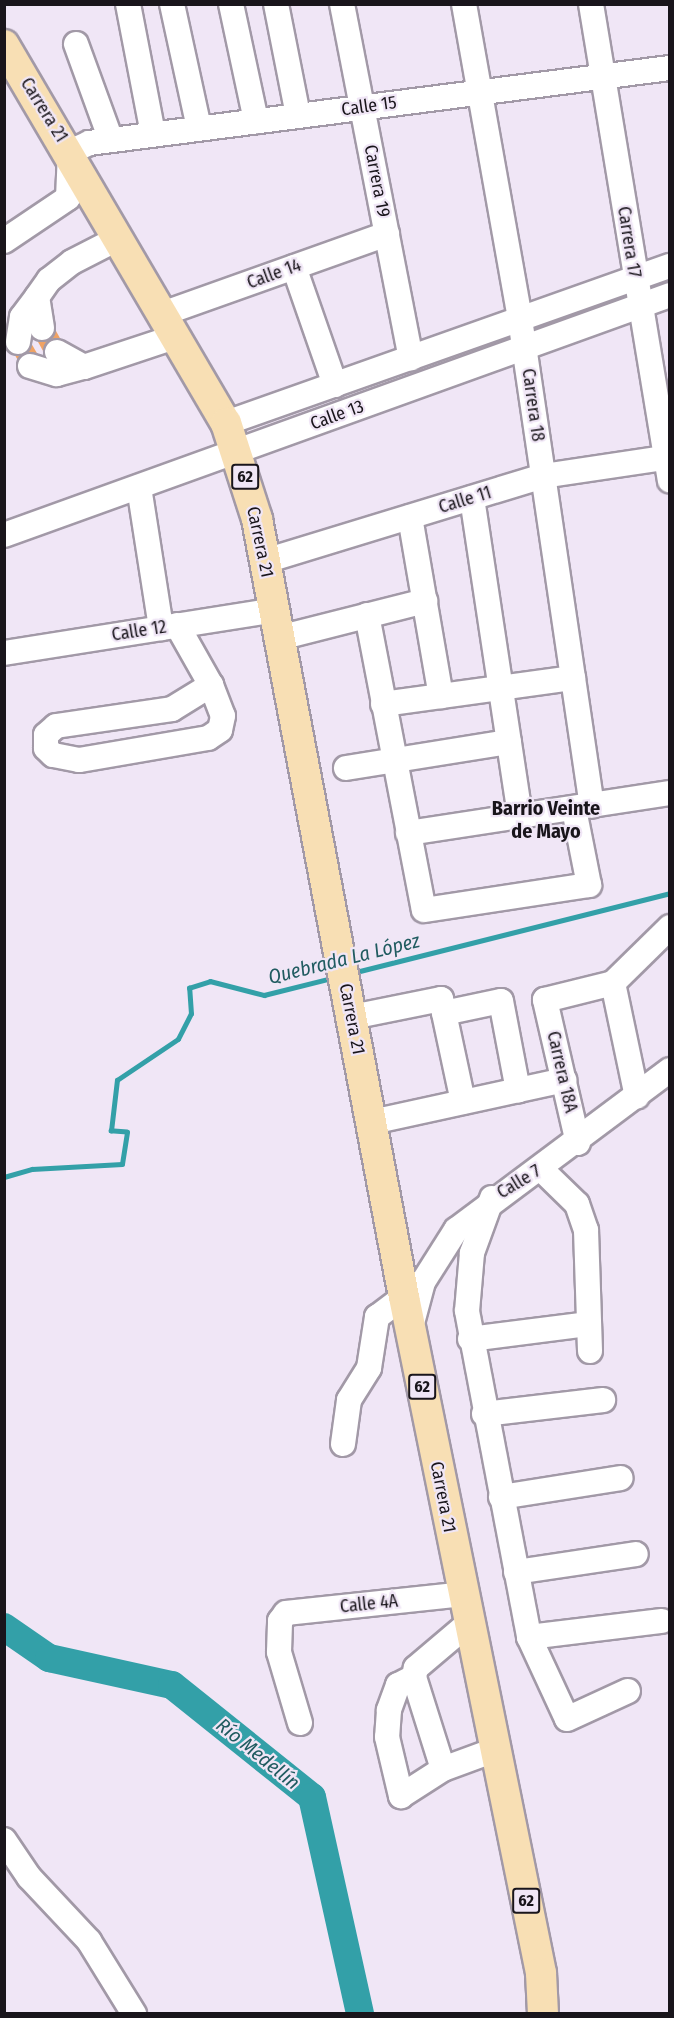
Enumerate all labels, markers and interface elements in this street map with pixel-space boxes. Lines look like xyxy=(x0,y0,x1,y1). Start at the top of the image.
street label: Carrera 21 xyxy=(16,74,72,146)
street label: Calle 15 xyxy=(340,91,398,121)
street label: Carrera 19 xyxy=(359,143,395,219)
street label: Carrera 17 xyxy=(613,205,645,279)
street label: Calle 14 xyxy=(244,254,304,294)
street label: Carrera 18 xyxy=(517,367,549,443)
street label: Calle 13 xyxy=(307,395,367,435)
road number: 62 xyxy=(230,464,260,490)
street label: Calle 11 xyxy=(436,482,494,518)
street label: Carrera 21 xyxy=(242,505,278,579)
street label: Calle 12 xyxy=(110,616,168,646)
district label: Barrio Veinte de Mayo xyxy=(492,796,600,843)
water label: Quebrada La López xyxy=(266,929,422,989)
street label: Carrera 21 xyxy=(335,982,369,1056)
street label: Carrera 18A xyxy=(542,1029,582,1115)
street label: Calle 7 xyxy=(493,1161,545,1203)
road number: 62 xyxy=(407,1374,437,1400)
street label: Carrera 21 xyxy=(426,1460,460,1534)
street label: Calle 4A xyxy=(339,1590,399,1618)
water label: Río Medellín xyxy=(211,1713,305,1795)
road number: 62 xyxy=(511,1888,541,1914)

